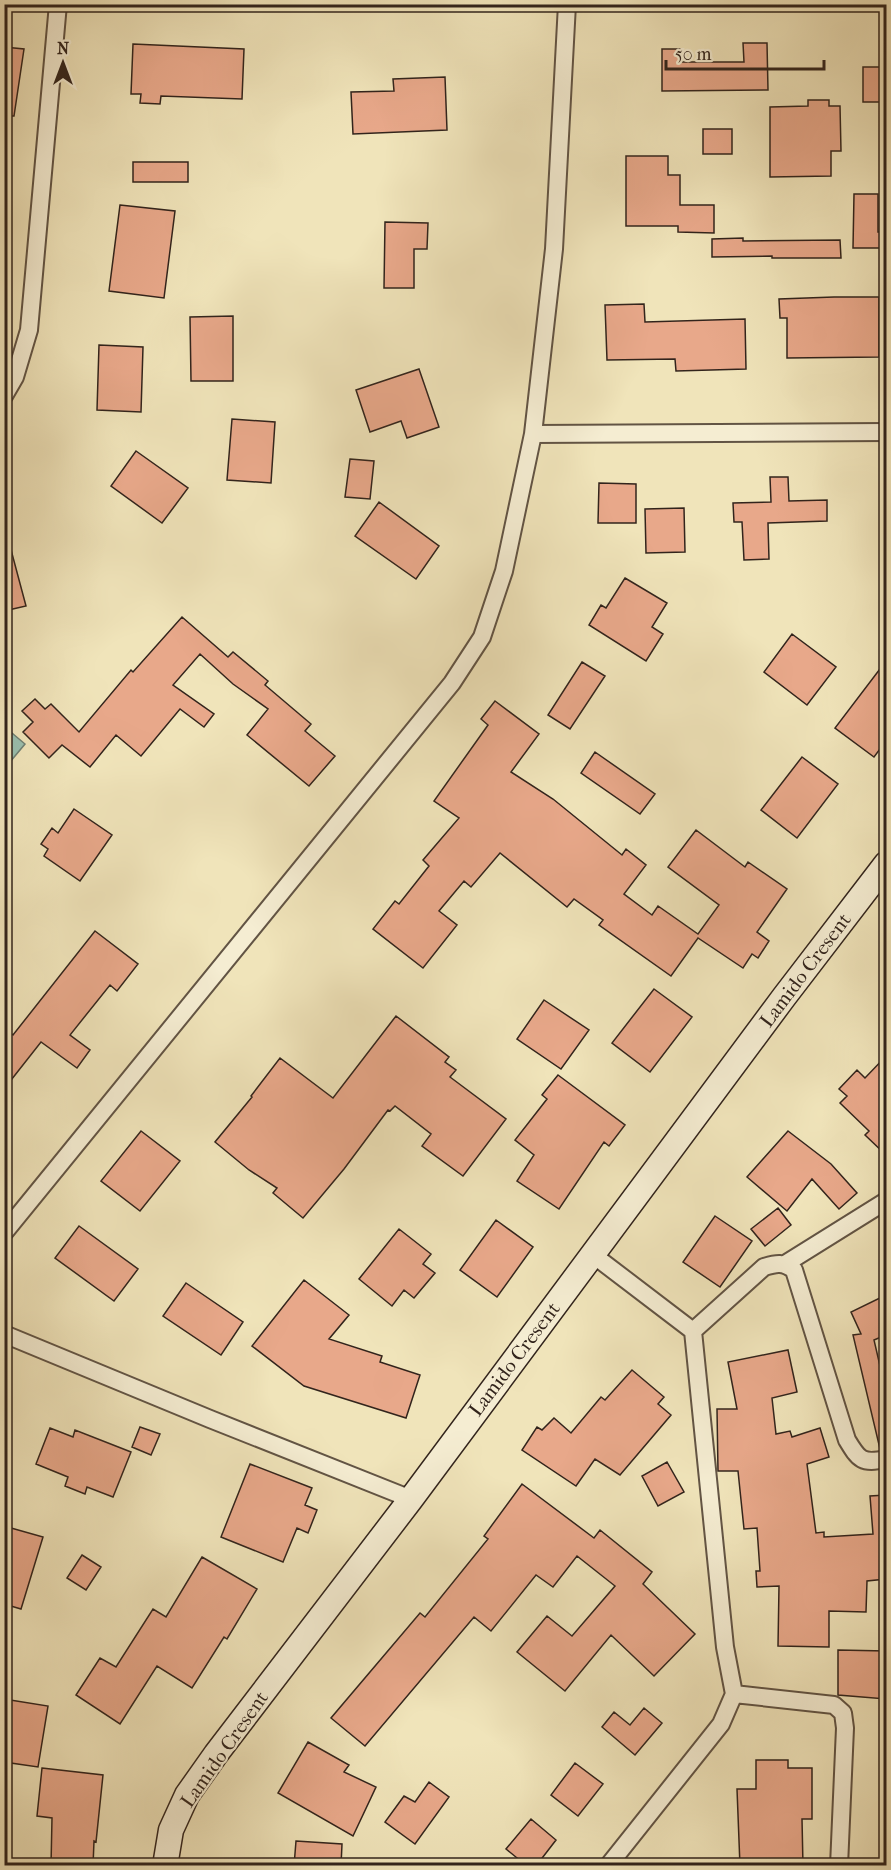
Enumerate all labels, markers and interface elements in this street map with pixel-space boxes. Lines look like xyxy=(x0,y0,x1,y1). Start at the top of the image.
north arrow xyxy=(33,33,93,93)
scale bar xyxy=(666,33,824,71)
text: N xyxy=(57,39,70,58)
text: 50 m xyxy=(675,44,712,65)
street label: Lamido Cresent xyxy=(755,909,856,1032)
street label: Lamido Cresent xyxy=(464,1298,565,1421)
street label: Lamido Cresent xyxy=(176,1687,273,1812)

